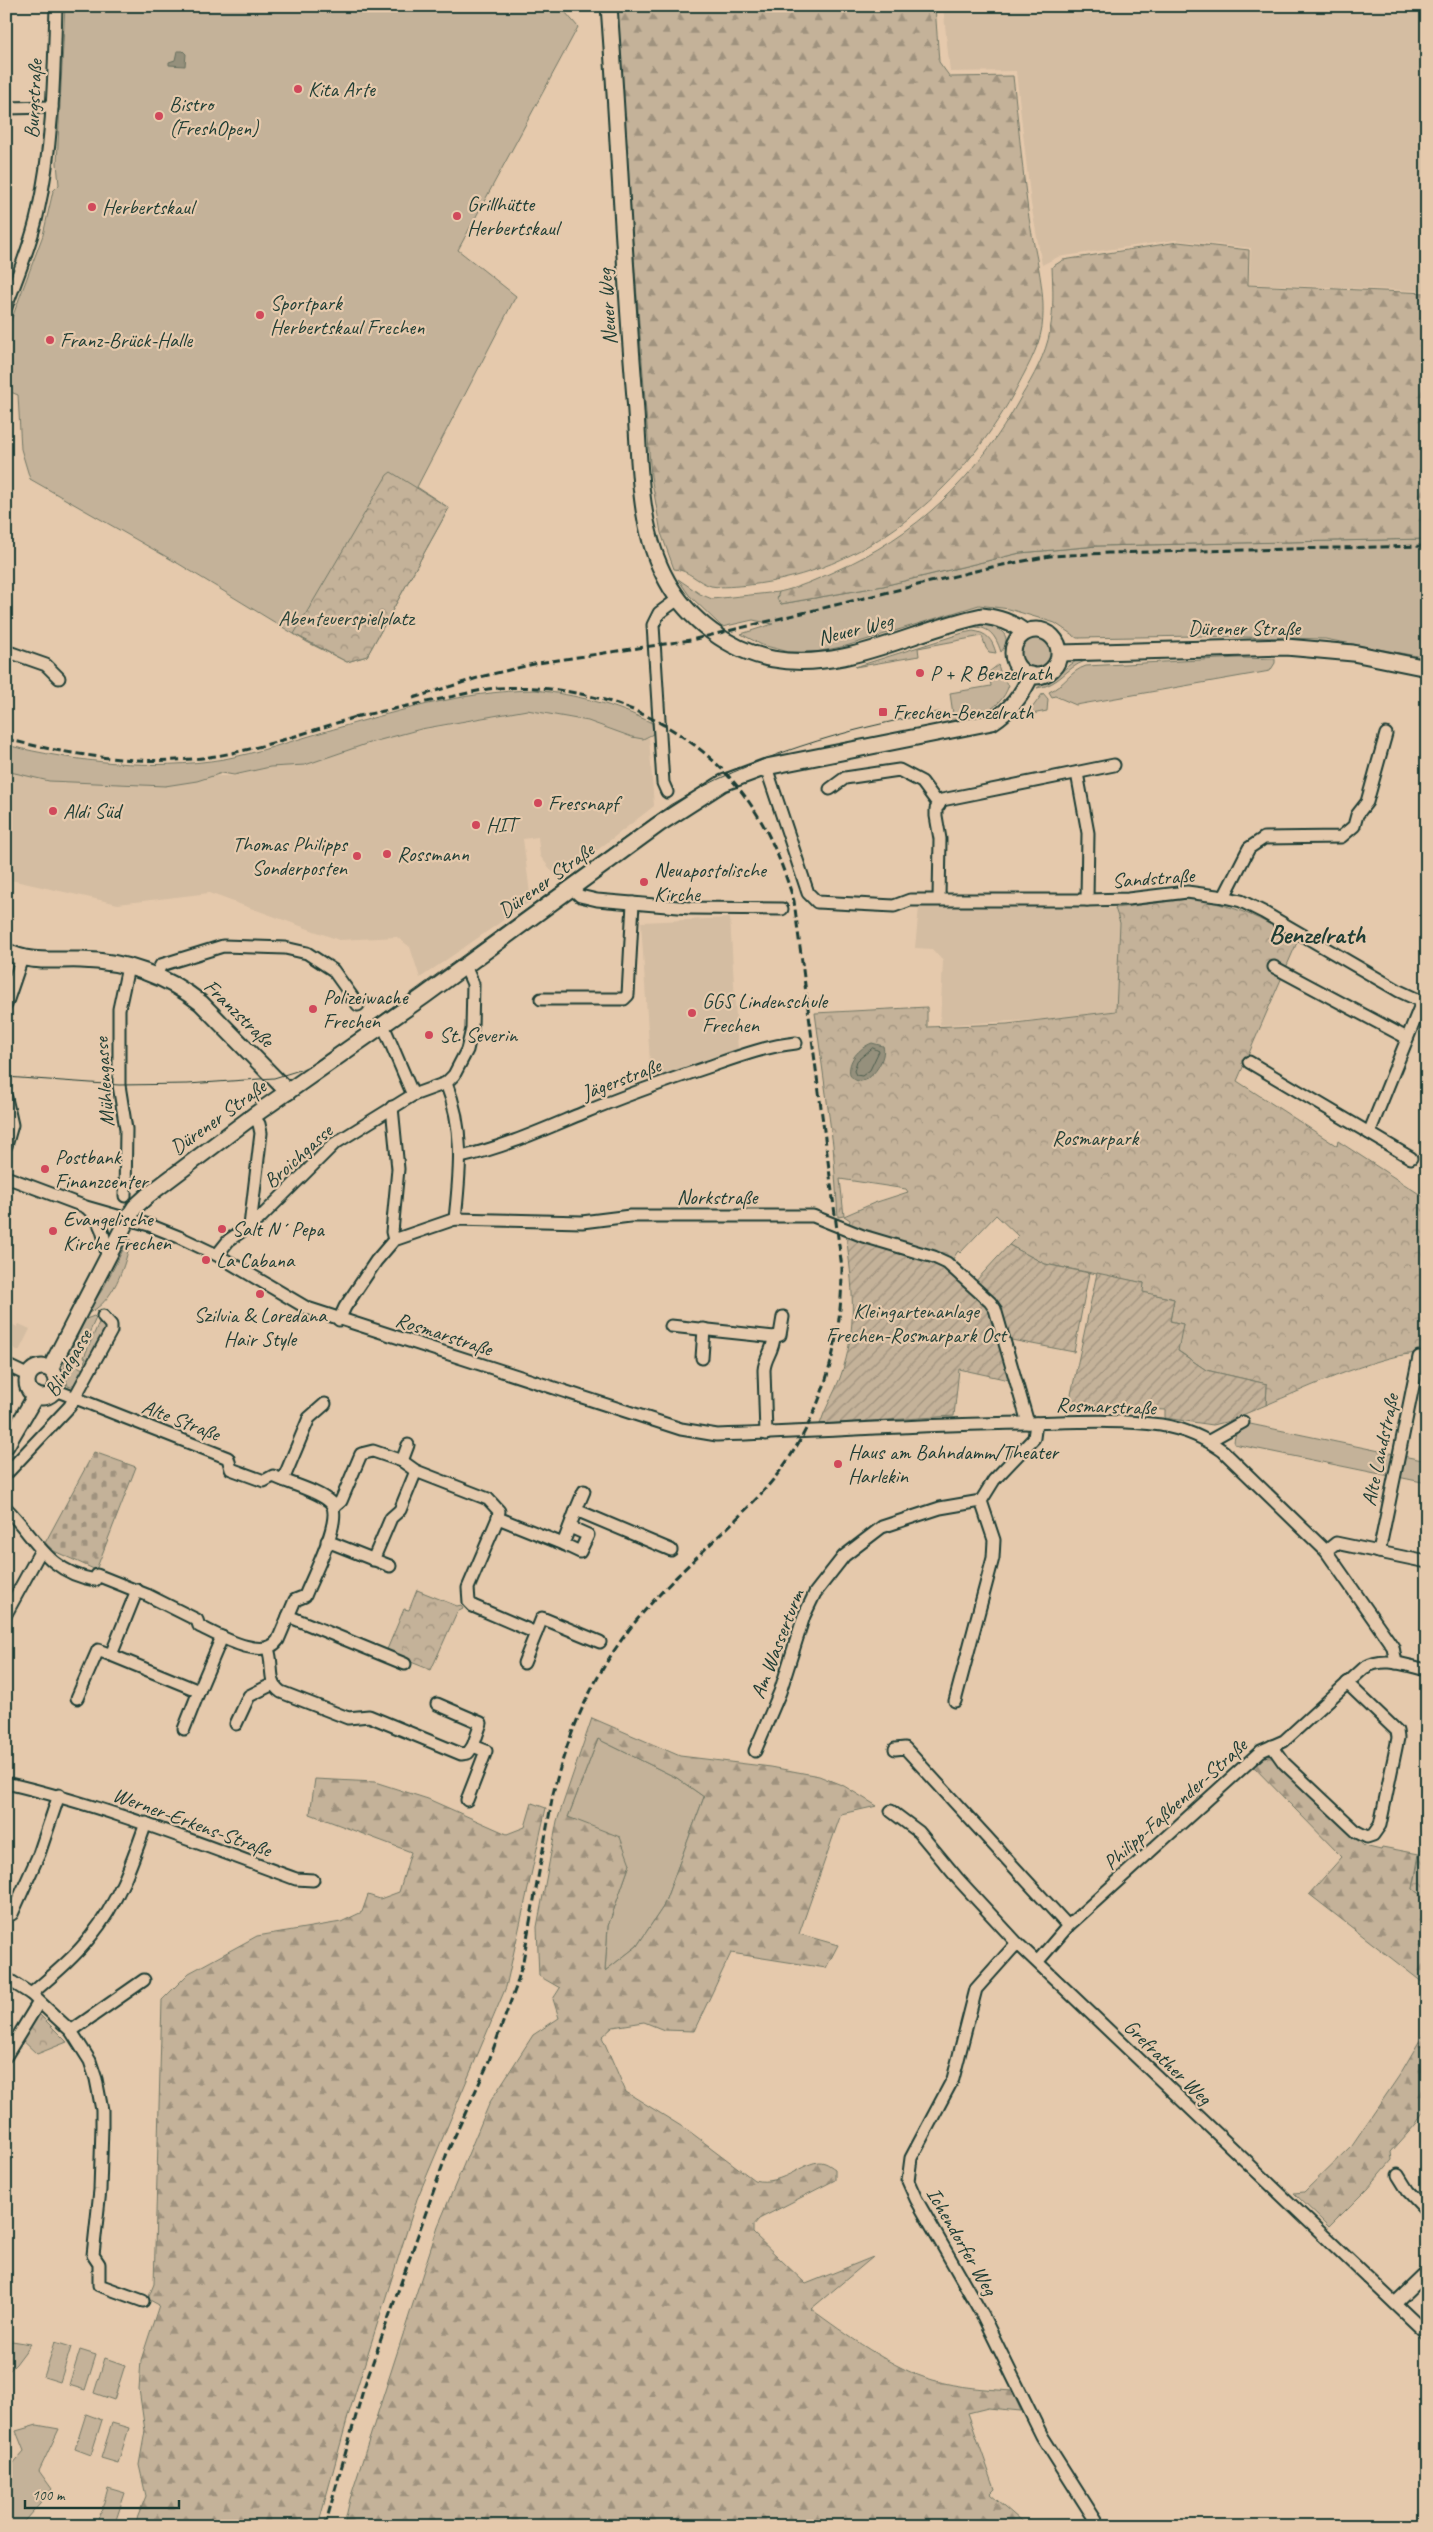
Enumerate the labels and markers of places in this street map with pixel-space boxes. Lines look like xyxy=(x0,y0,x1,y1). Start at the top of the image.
place label: Kita Arte xyxy=(308,76,376,102)
marker: Kita Arte xyxy=(292,83,304,95)
place label: Bistro (FreshOpen) xyxy=(169,91,259,141)
marker: Bistro (FreshOpen) xyxy=(153,110,165,122)
place label: Grillhütte Herbertskaul xyxy=(467,191,562,241)
place label: Herbertskaul xyxy=(102,194,197,220)
marker: Herbertskaul xyxy=(86,201,98,213)
marker: Grillhütte Herbertskaul xyxy=(451,210,463,222)
place label: Sportpark Herbertskaul Frechen xyxy=(270,290,425,340)
marker: Sportpark Herbertskaul Frechen xyxy=(254,309,266,321)
place label: Franz-Brück-Halle xyxy=(60,327,193,353)
marker: Franz-Brück-Halle xyxy=(44,334,56,346)
place label: P + R Benzelrath xyxy=(930,660,1053,686)
marker: P + R Benzelrath xyxy=(914,667,926,679)
place label: Frechen-Benzelrath xyxy=(893,699,1034,725)
marker: Frechen-Benzelrath xyxy=(877,706,889,718)
place label: Fressnapf xyxy=(548,790,623,816)
marker: Fressnapf xyxy=(532,797,544,809)
place label: Aldi Süd xyxy=(63,798,124,824)
marker: Aldi Süd xyxy=(47,805,59,817)
place label: HIT xyxy=(486,812,521,838)
marker: HIT xyxy=(470,819,482,831)
place label: Thomas Philipps Sonderposten xyxy=(232,831,349,881)
place label: Rossmann xyxy=(397,841,469,867)
marker: Rossmann xyxy=(381,848,393,860)
marker: Thomas Philipps Sonderposten xyxy=(351,850,363,862)
place label: Neuapostolische Kirche xyxy=(654,857,768,907)
marker: Neuapostolische Kirche xyxy=(638,876,650,888)
place label: Polizeiwache Frechen xyxy=(323,984,409,1034)
place label: GGS Lindenschule Frechen xyxy=(702,988,829,1038)
marker: Polizeiwache Frechen xyxy=(307,1003,319,1015)
marker: GGS Lindenschule Frechen xyxy=(686,1007,698,1019)
place label: St. Severin xyxy=(439,1022,519,1048)
marker: St. Severin xyxy=(423,1029,435,1041)
place label: Postbank Finanzcenter xyxy=(55,1144,150,1194)
marker: Postbank Finanzcenter xyxy=(39,1163,51,1175)
place label: Evangelische Kirche Frechen xyxy=(63,1206,171,1256)
place label: Salt N´ Pepa xyxy=(232,1216,325,1242)
marker: Salt N´ Pepa xyxy=(216,1223,228,1235)
marker: Evangelische Kirche Frechen xyxy=(47,1225,59,1237)
place label: La Cabana xyxy=(216,1247,296,1273)
marker: La Cabana xyxy=(200,1254,212,1266)
marker: Szilvia & Loredana Hair Style xyxy=(254,1288,266,1300)
place label: Szilvia & Loredana Hair Style xyxy=(194,1302,328,1352)
place label: Haus am Bahndamm/Theater Harlekin xyxy=(848,1439,1060,1489)
marker: Haus am Bahndamm/Theater Harlekin xyxy=(832,1458,844,1470)

